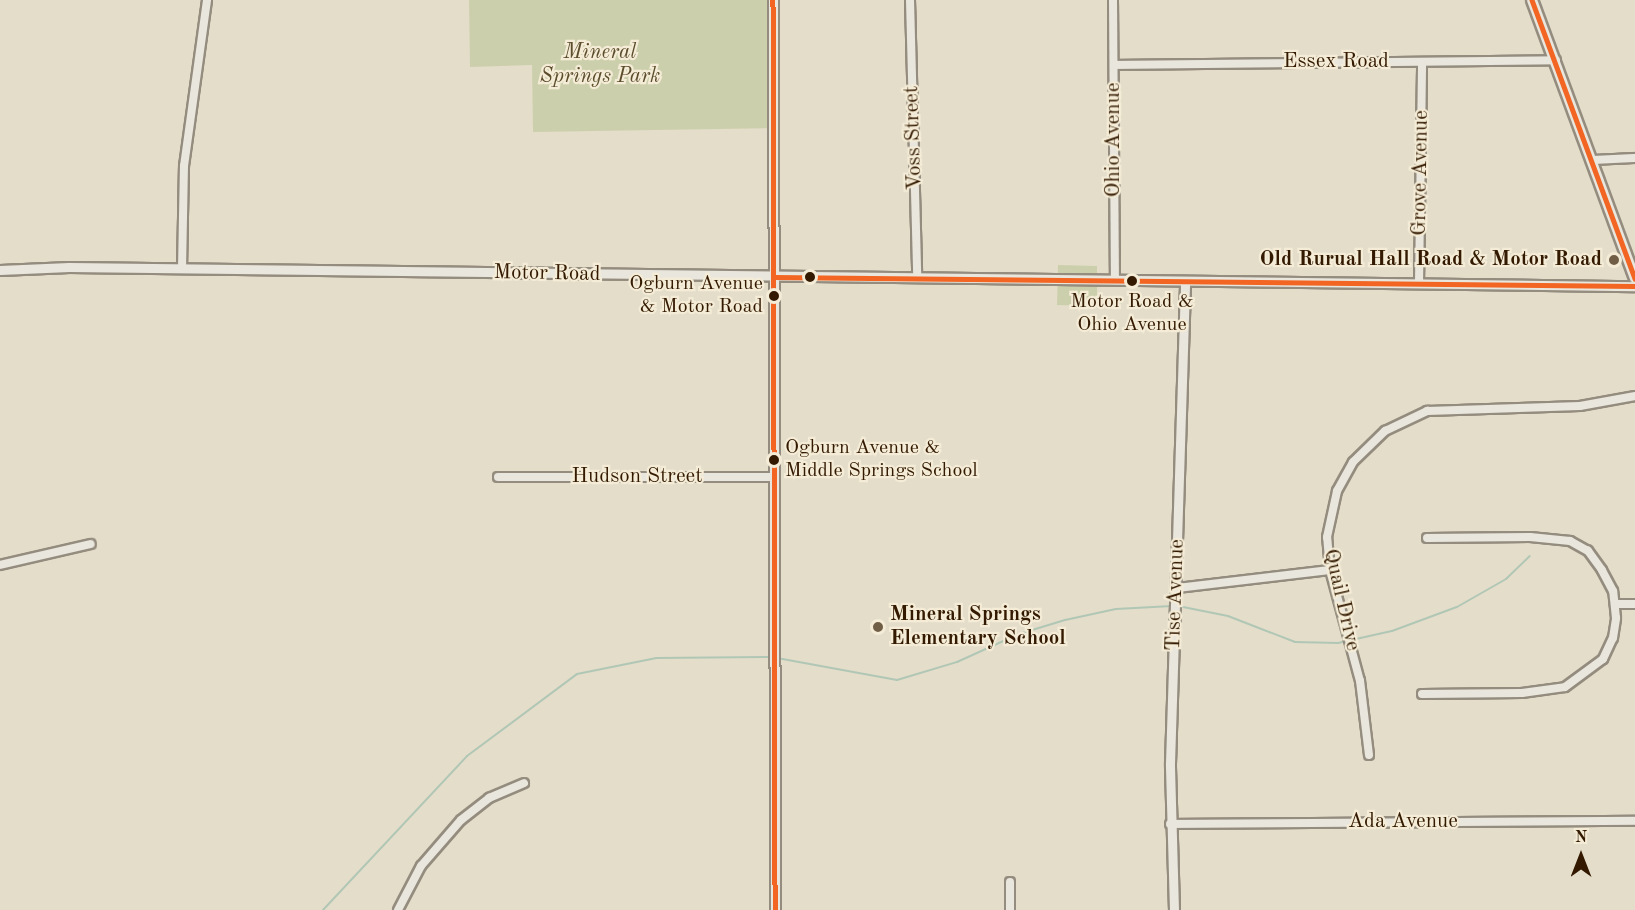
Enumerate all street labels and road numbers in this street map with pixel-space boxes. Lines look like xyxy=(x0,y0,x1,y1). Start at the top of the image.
street label: Essex Road xyxy=(1283,49,1389,75)
street label: Ohio Avenue xyxy=(1101,83,1127,197)
street label: Voss Street xyxy=(900,85,928,191)
street label: Grove Avenue xyxy=(1407,110,1435,236)
street label: Motor Road xyxy=(493,260,601,288)
street label: Hudson Street xyxy=(571,464,703,490)
street label: Tise Avenue xyxy=(1161,539,1191,651)
street label: Quail Drive xyxy=(1317,547,1365,653)
street label: Ada Avenue xyxy=(1348,809,1458,835)

